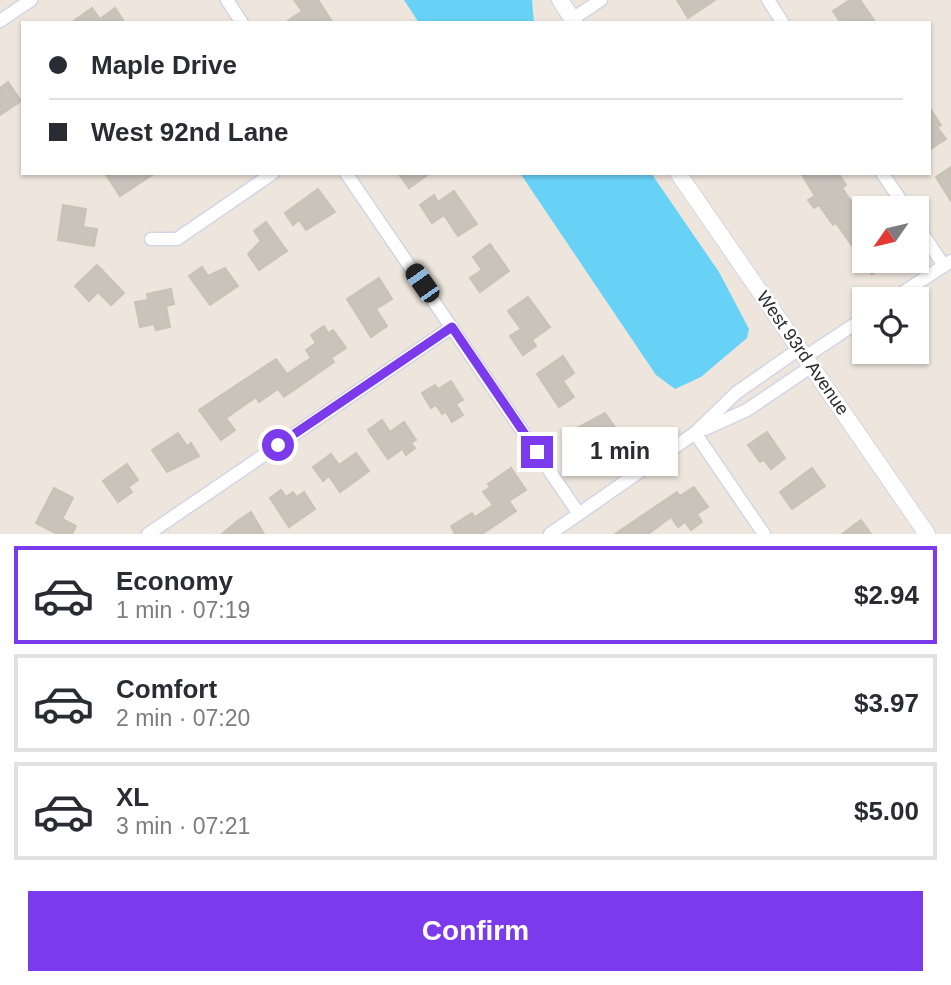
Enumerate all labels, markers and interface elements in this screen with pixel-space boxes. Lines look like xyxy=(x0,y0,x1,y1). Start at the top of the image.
text: Maple Drive xyxy=(91,50,237,80)
text: West 92nd Lane xyxy=(91,117,288,147)
north arrow xyxy=(852,196,929,273)
map controls xyxy=(852,196,929,364)
car xyxy=(402,260,443,306)
street label: West 93rd Avenue xyxy=(753,287,853,419)
button: locate xyxy=(852,287,929,364)
callout: 1 min xyxy=(562,428,677,476)
route start xyxy=(262,429,294,461)
route end xyxy=(521,436,553,468)
text: 1 min xyxy=(590,438,650,464)
icon: car xyxy=(32,564,95,627)
text: Economy xyxy=(116,566,233,596)
text: $2.94 xyxy=(854,580,919,610)
text: 1 min · 07:19 xyxy=(116,597,250,623)
icon: car xyxy=(32,672,95,735)
text: Comfort xyxy=(116,674,217,704)
text: $3.97 xyxy=(854,688,919,718)
text: 2 min · 07:20 xyxy=(116,705,250,731)
icon: car xyxy=(32,780,95,843)
text: XL xyxy=(116,782,149,812)
text: $5.00 xyxy=(854,796,919,826)
text: 3 min · 07:21 xyxy=(116,813,250,839)
button: Confirm xyxy=(28,891,923,971)

